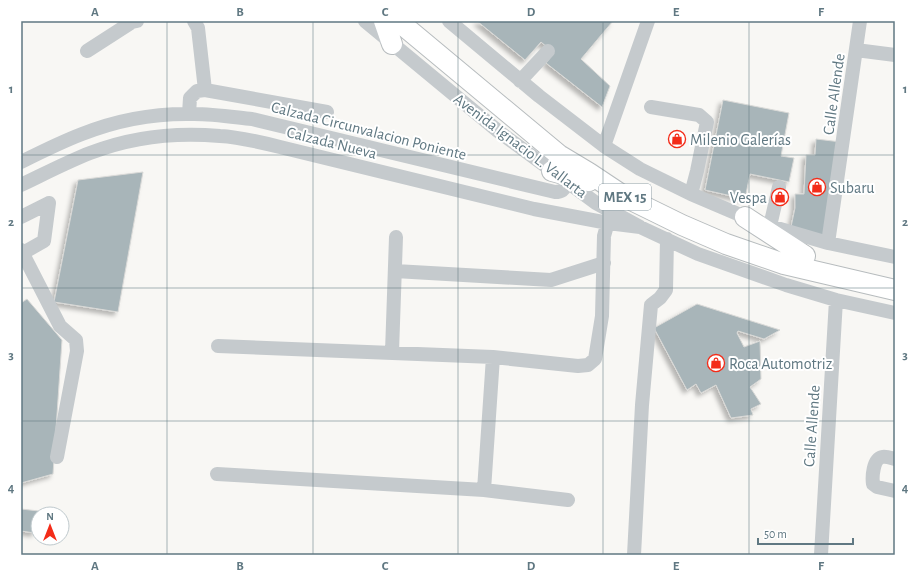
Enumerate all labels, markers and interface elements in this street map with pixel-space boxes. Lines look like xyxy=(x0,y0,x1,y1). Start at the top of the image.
text: A xyxy=(91,6,99,19)
text: B xyxy=(236,6,244,19)
text: C xyxy=(382,6,389,19)
text: D xyxy=(527,6,536,19)
text: E xyxy=(673,6,680,19)
text: F xyxy=(818,6,825,19)
street label: Calle Allende xyxy=(820,52,848,136)
text: 1 xyxy=(9,83,13,96)
text: 1 xyxy=(903,83,907,96)
street label: Avenida Ignacio L. Vallarta xyxy=(451,91,590,201)
street label: Calzada Circunvalacion Poniente xyxy=(269,99,468,163)
street label: Calzada Nueva xyxy=(285,124,378,162)
shop icon: Milenio Galerías xyxy=(667,129,687,149)
place label: Milenio Galerías xyxy=(690,132,791,148)
shop icon: Subaru xyxy=(807,177,827,197)
place label: Subaru xyxy=(830,180,875,196)
road number: MEX 15 xyxy=(599,184,651,210)
shop icon: Vespa xyxy=(770,187,790,207)
place label: Vespa xyxy=(730,190,767,206)
text: 2 xyxy=(8,216,14,229)
text: 2 xyxy=(902,216,908,229)
text: 3 xyxy=(8,349,14,362)
text: 3 xyxy=(902,349,908,362)
shop icon: Roca Automotriz xyxy=(706,353,726,373)
place label: Roca Automotriz xyxy=(729,356,833,372)
street label: Calle Allende xyxy=(801,385,823,468)
text: 4 xyxy=(8,482,15,495)
text: 4 xyxy=(902,482,909,495)
north arrow xyxy=(30,506,70,546)
text: N xyxy=(46,511,54,522)
scale bar xyxy=(758,520,853,546)
text: 50 m xyxy=(764,528,787,540)
text: A xyxy=(91,560,99,573)
text: B xyxy=(236,560,244,573)
text: C xyxy=(382,560,389,573)
text: D xyxy=(527,560,536,573)
text: E xyxy=(673,560,680,573)
text: F xyxy=(818,560,825,573)

